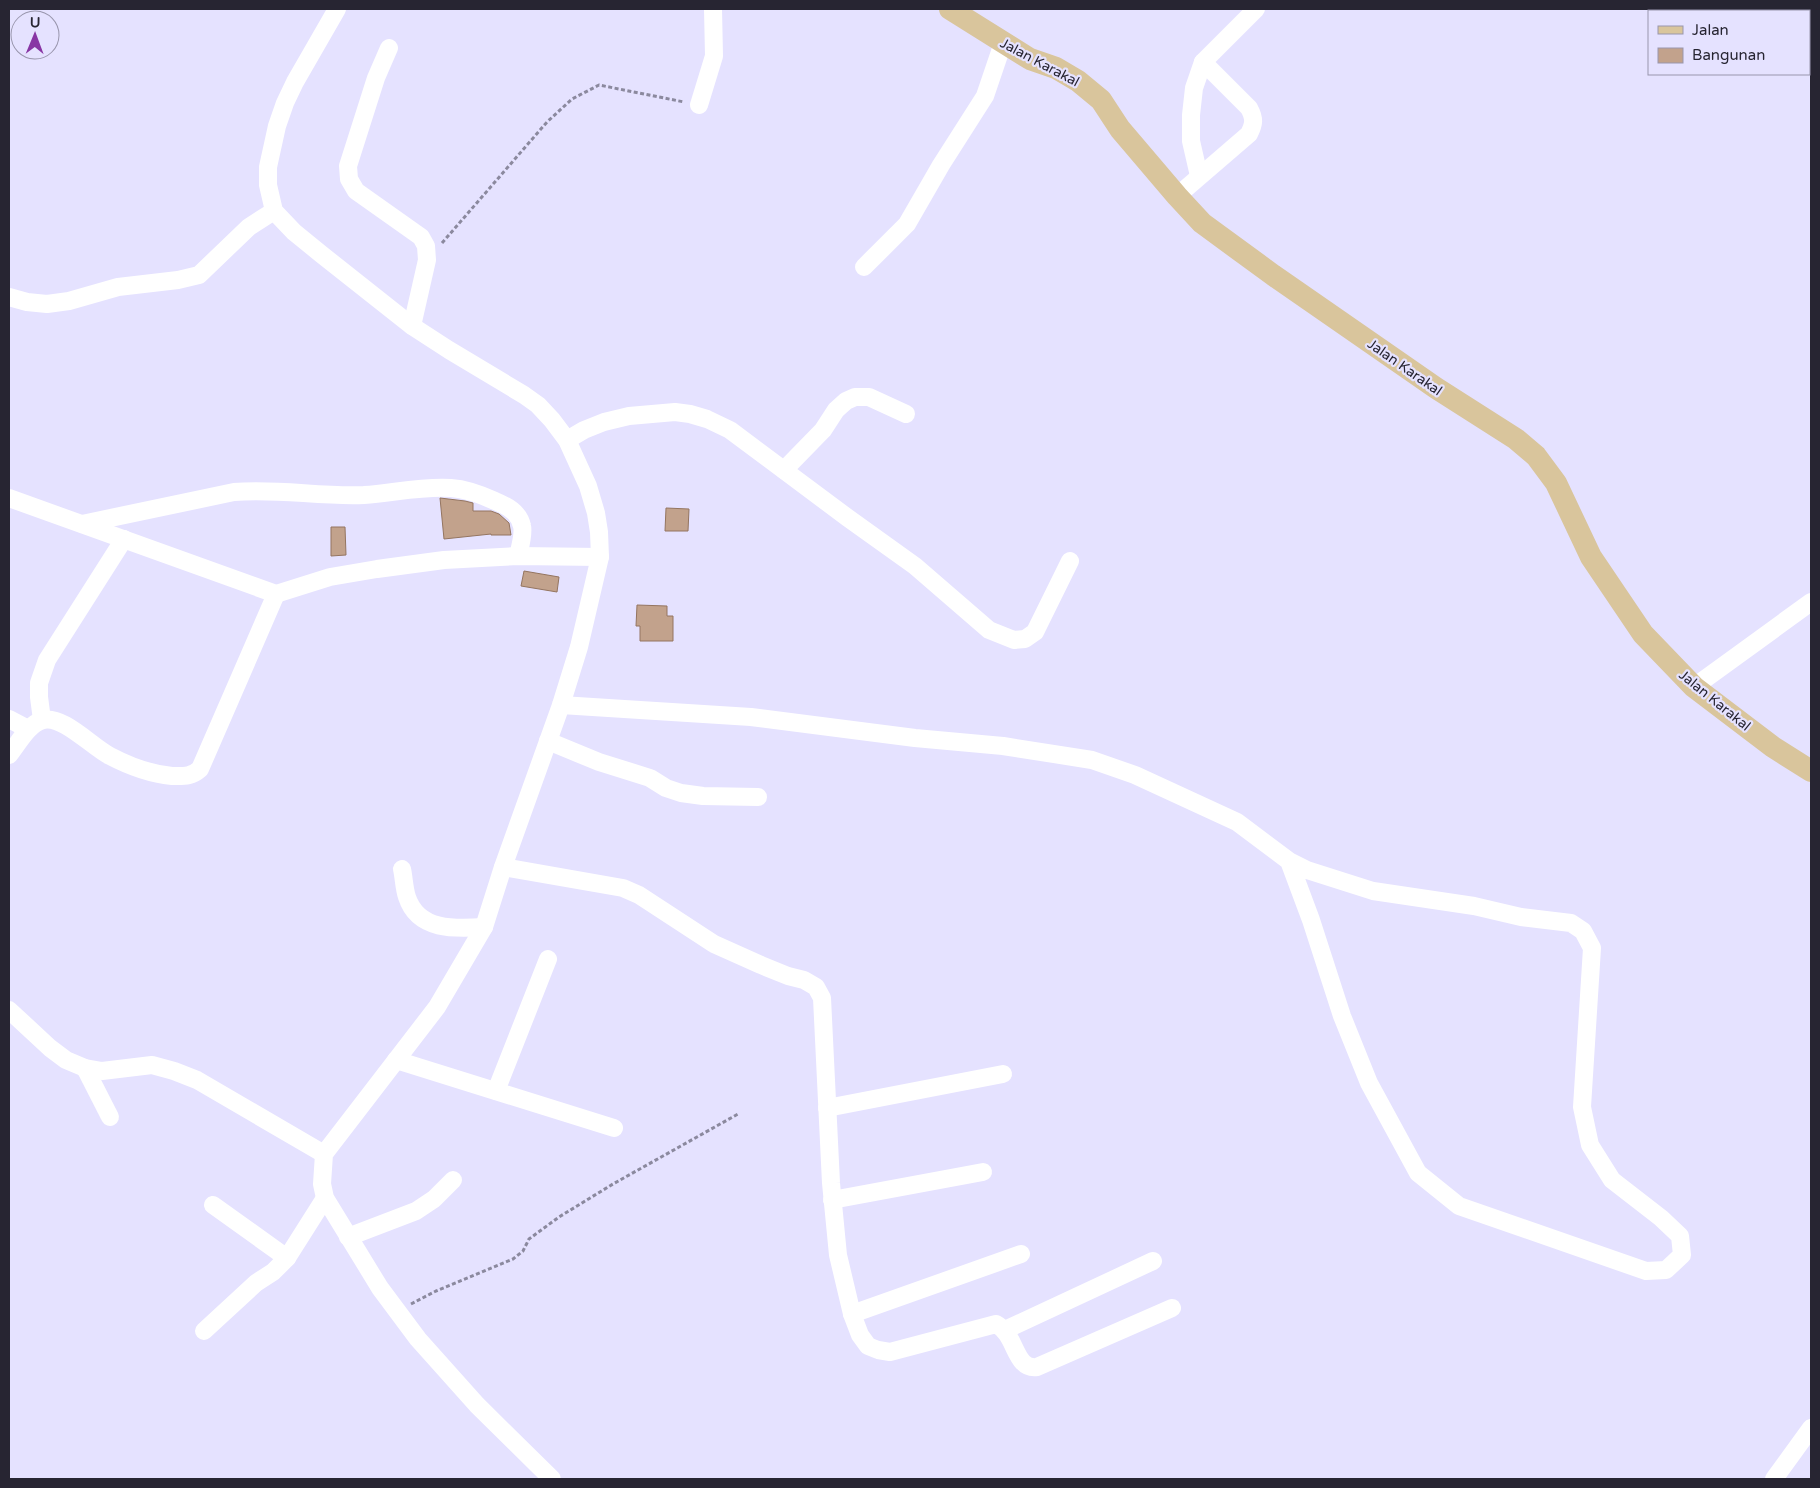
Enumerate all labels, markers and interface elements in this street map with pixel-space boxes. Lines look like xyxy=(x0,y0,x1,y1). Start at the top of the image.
north arrow xyxy=(10,10,60,60)
legend xyxy=(1648,10,1810,75)
text: U xyxy=(30,14,41,31)
text: Jalan xyxy=(1692,21,1729,39)
street label: Jalan Karakal xyxy=(997,34,1082,90)
text: Bangunan xyxy=(1692,46,1765,64)
street label: Jalan Karakal xyxy=(1364,335,1445,399)
street label: Jalan Karakal xyxy=(1675,666,1754,734)

